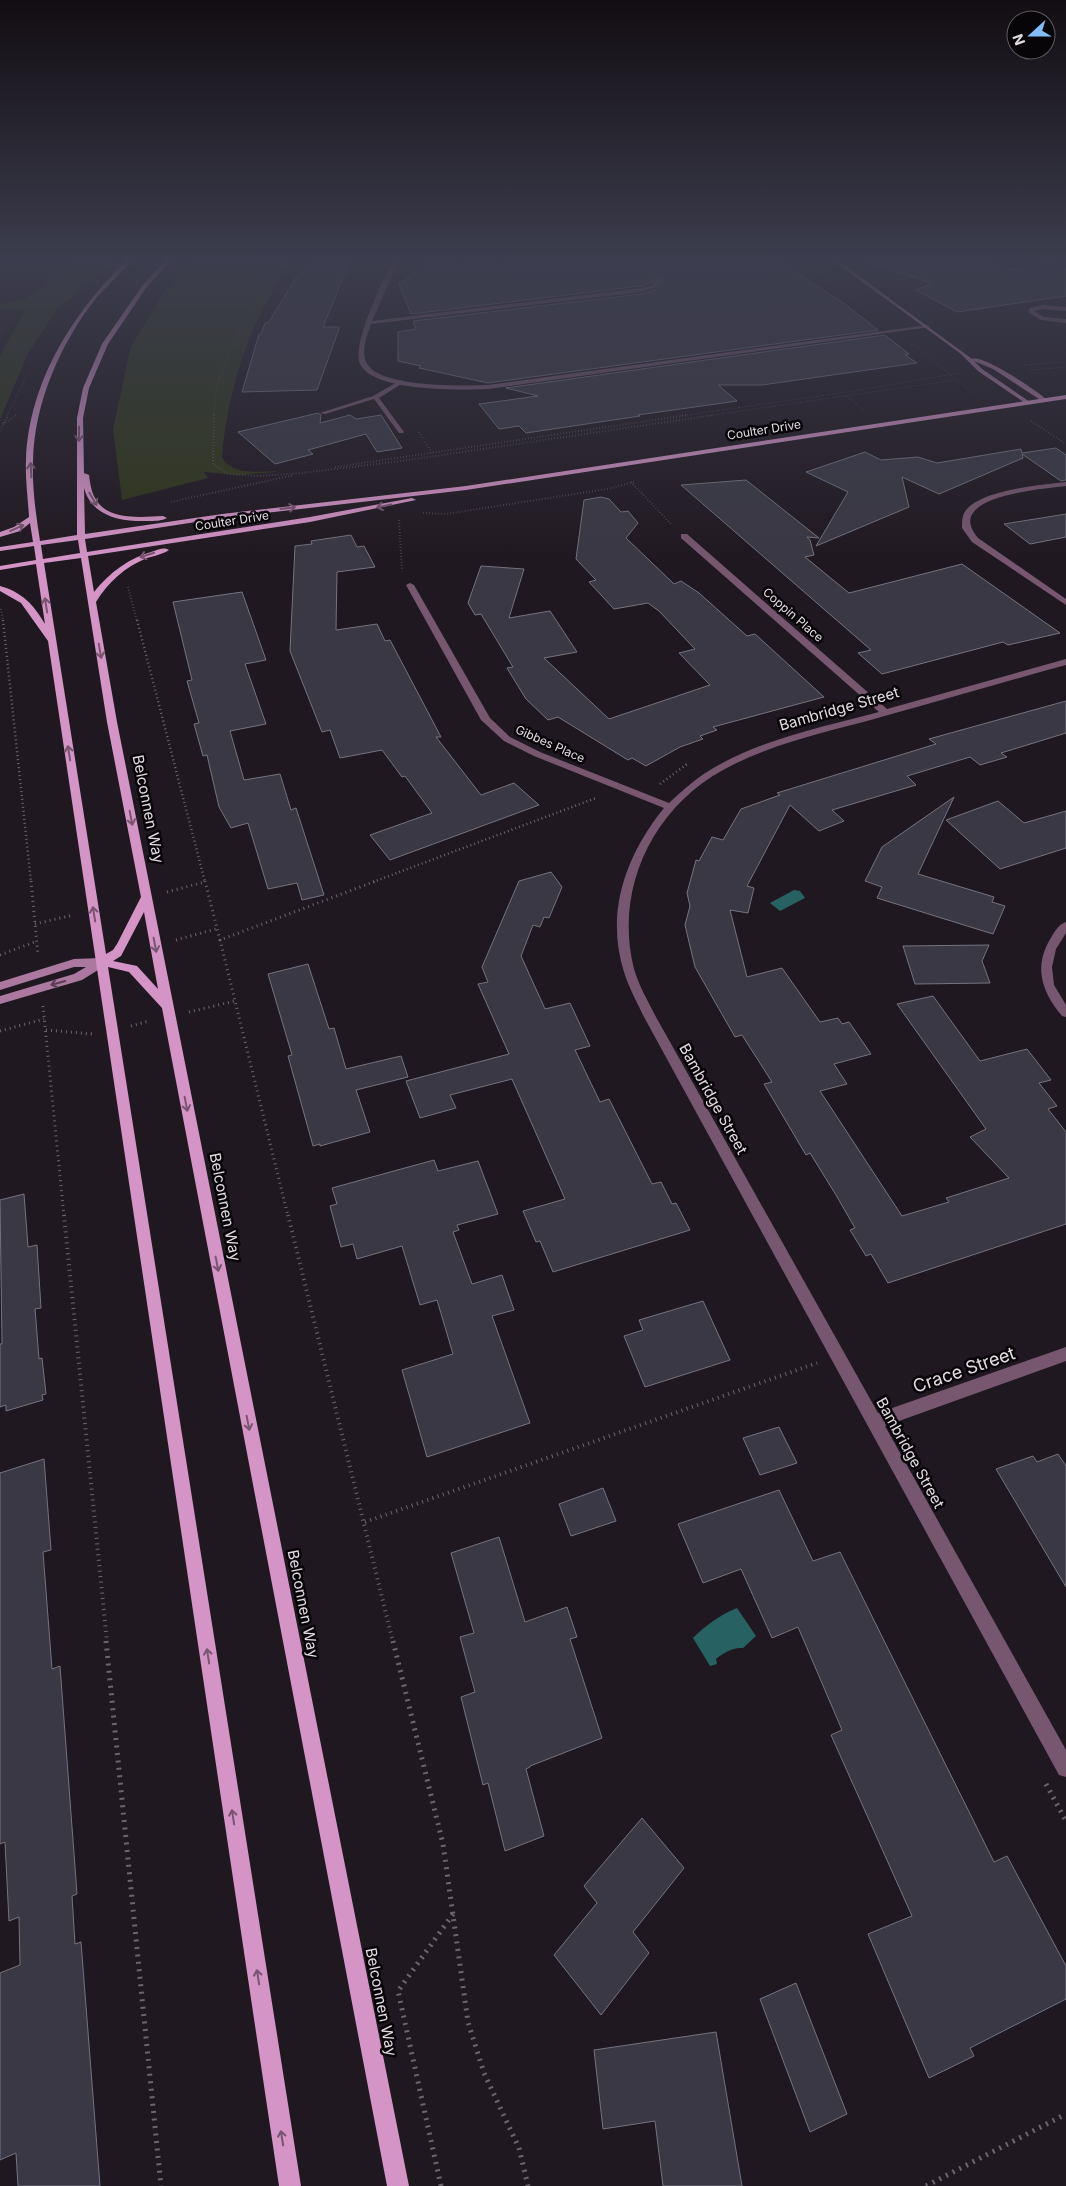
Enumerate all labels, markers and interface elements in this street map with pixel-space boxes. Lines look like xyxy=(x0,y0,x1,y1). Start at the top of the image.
north arrow xyxy=(1006,10,1056,60)
text: N xyxy=(1009,32,1028,48)
street label: Coulter Drive xyxy=(726,416,802,443)
one-way arrow xyxy=(75,426,84,442)
one-way arrow xyxy=(26,462,35,478)
one-way arrow xyxy=(89,492,99,506)
one-way arrow xyxy=(279,502,295,512)
one-way arrow xyxy=(376,502,392,511)
street label: Coulter Drive xyxy=(194,507,270,534)
one-way arrow xyxy=(10,523,25,533)
one-way arrow xyxy=(140,551,156,560)
street label: Coppin Place xyxy=(760,584,827,645)
one-way arrow xyxy=(41,597,51,613)
one-way arrow xyxy=(95,643,105,659)
street label: Bambridge Street xyxy=(777,682,901,735)
street label: Gibbes Place xyxy=(513,722,587,766)
one-way arrow xyxy=(64,746,74,762)
street label: Belconnen Way xyxy=(129,753,168,865)
one-way arrow xyxy=(127,809,136,825)
one-way arrow xyxy=(89,906,99,922)
one-way arrow xyxy=(150,936,160,952)
one-way arrow xyxy=(50,979,66,988)
street label: Bambridge Street xyxy=(675,1040,752,1158)
one-way arrow xyxy=(182,1096,191,1112)
street label: Belconnen Way xyxy=(206,1151,245,1263)
one-way arrow xyxy=(213,1255,222,1271)
street label: Crace Street xyxy=(910,1342,1018,1397)
street label: Bambridge Street xyxy=(872,1394,949,1512)
one-way arrow xyxy=(244,1415,253,1431)
street label: Belconnen Way xyxy=(284,1548,323,1660)
one-way arrow xyxy=(203,1648,213,1664)
one-way arrow xyxy=(228,1809,238,1825)
street label: Belconnen Way xyxy=(362,1946,401,2058)
one-way arrow xyxy=(252,1970,262,1986)
one-way arrow xyxy=(277,2130,287,2146)

